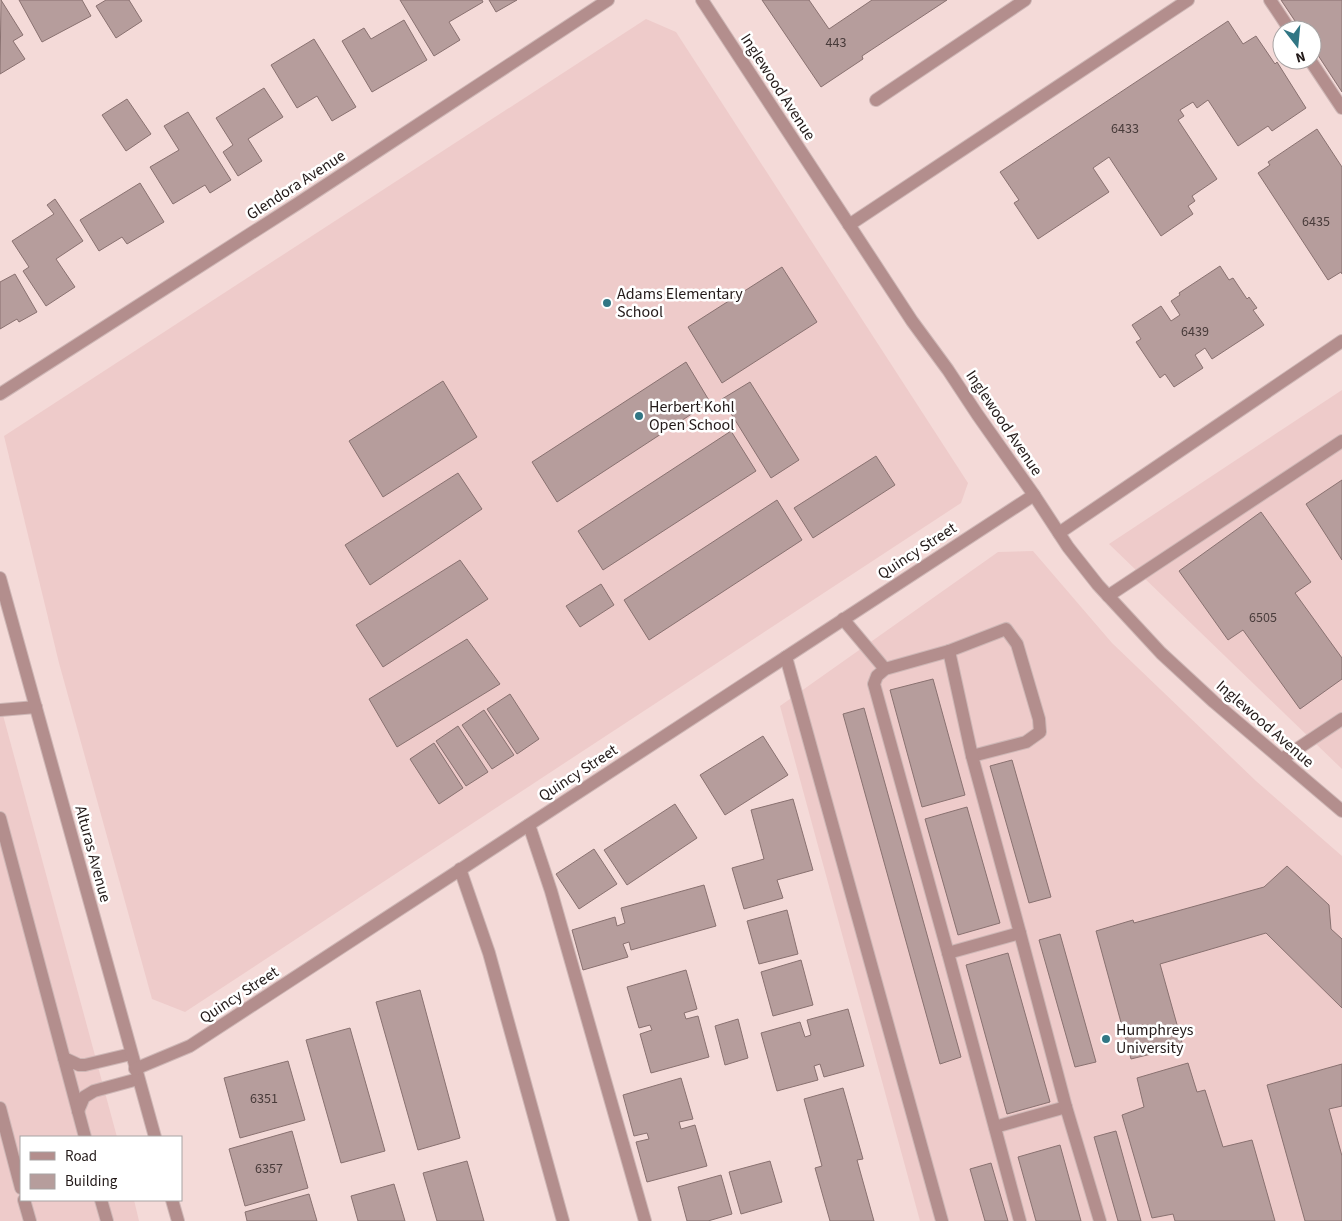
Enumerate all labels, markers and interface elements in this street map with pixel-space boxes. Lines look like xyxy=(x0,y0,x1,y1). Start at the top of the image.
north arrow xyxy=(1272,20,1322,70)
street label: Inglewood Avenue xyxy=(735,29,821,145)
house number: 443 xyxy=(826,33,846,53)
text: N xyxy=(1293,46,1308,67)
house number: 6433 xyxy=(1111,119,1139,139)
street label: Glendora Avenue xyxy=(242,145,350,225)
house number: 6435 xyxy=(1302,212,1330,232)
place label: Adams Elementary School xyxy=(617,283,743,323)
marker: Adams Elementary School xyxy=(601,297,613,309)
house number: 6439 xyxy=(1181,322,1209,342)
street label: Inglewood Avenue xyxy=(960,366,1048,480)
place label: Herbert Kohl Open School xyxy=(649,396,734,436)
marker: Herbert Kohl Open School xyxy=(633,410,645,422)
street label: Quincy Street xyxy=(873,517,961,585)
house number: 6505 xyxy=(1249,608,1277,628)
street label: Inglewood Avenue xyxy=(1211,675,1319,773)
street label: Quincy Street xyxy=(534,739,622,807)
street label: Alturas Avenue xyxy=(70,803,116,905)
street label: Quincy Street xyxy=(195,961,283,1029)
place label: Humphreys University xyxy=(1116,1019,1194,1059)
marker: Humphreys University xyxy=(1100,1033,1112,1045)
house number: 6351 xyxy=(250,1089,278,1109)
legend xyxy=(20,1136,182,1201)
text: Road xyxy=(65,1146,97,1167)
house number: 6357 xyxy=(255,1159,283,1179)
text: Building xyxy=(65,1171,118,1192)

